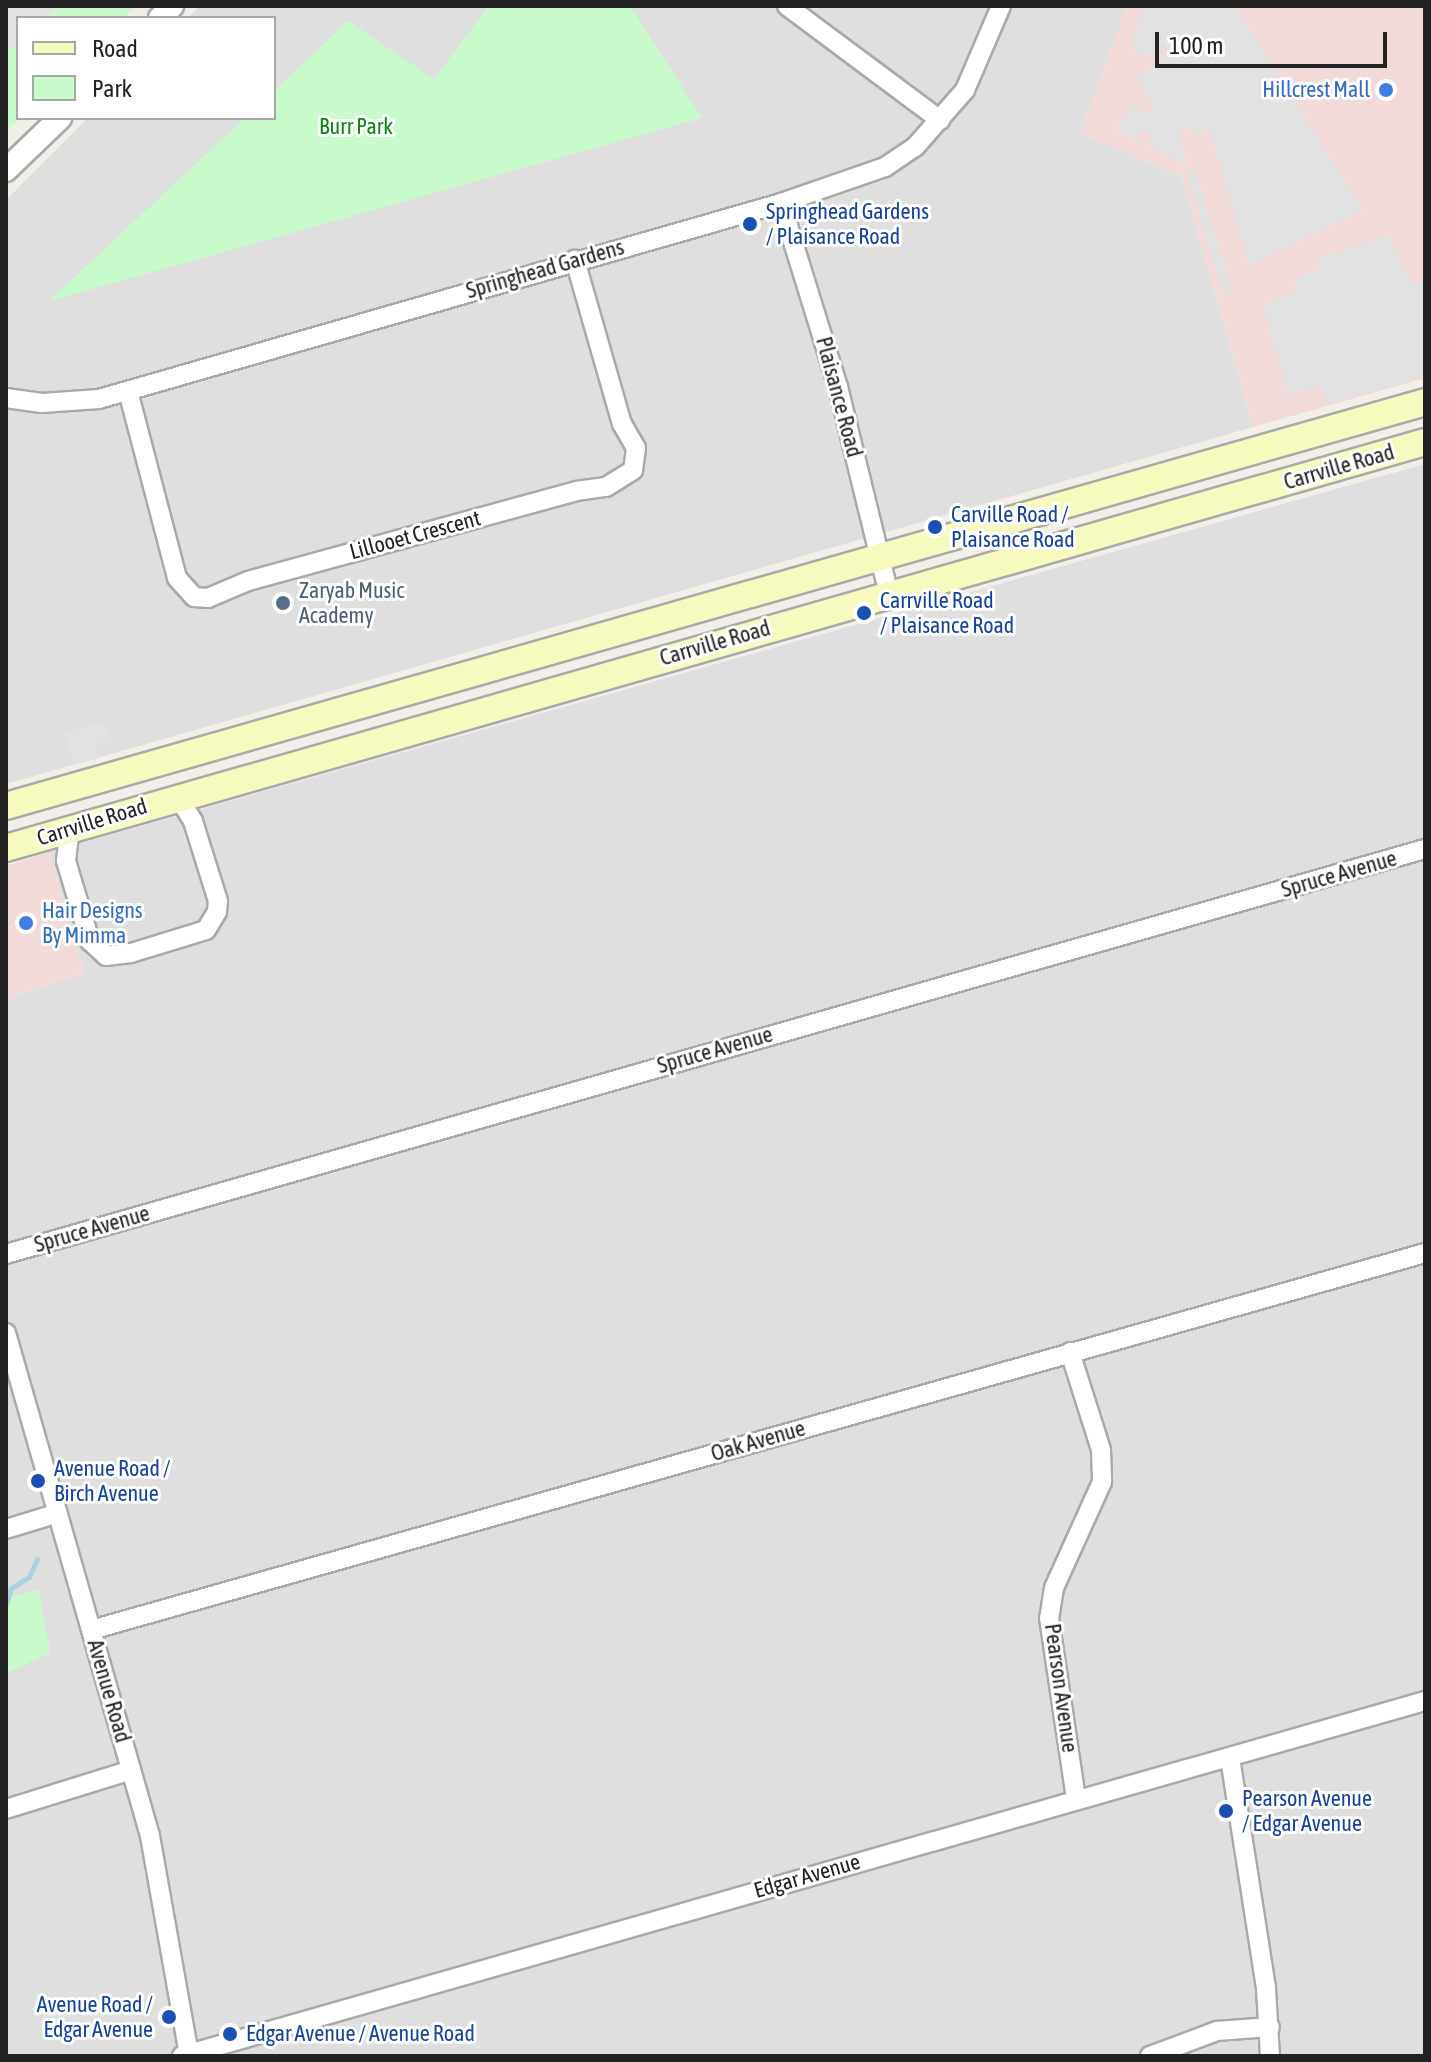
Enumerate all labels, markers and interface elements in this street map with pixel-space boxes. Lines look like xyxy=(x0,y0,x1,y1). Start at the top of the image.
legend xyxy=(16,16,276,120)
scale bar xyxy=(1159,16,1391,66)
text: 100 m xyxy=(1169,32,1223,59)
text: Road xyxy=(92,35,138,62)
text: Park xyxy=(92,75,132,102)
place label: Hillcrest Mall xyxy=(1262,77,1370,103)
marker: Hillcrest Mall xyxy=(1377,81,1395,99)
park label: Burr Park xyxy=(319,114,393,140)
place label: Springhead Gardens / Plaisance Road xyxy=(766,198,929,250)
marker: Springhead Gardens / Plaisance Road xyxy=(741,215,759,233)
street label: Springhead Gardens xyxy=(463,234,627,304)
street label: Plaisance Road xyxy=(810,334,868,460)
street label: Carrville Road xyxy=(1281,439,1397,495)
place label: Carville Road / Plaisance Road xyxy=(951,501,1075,552)
street label: Lillooet Crescent xyxy=(347,505,483,565)
marker: Carville Road / Plaisance Road xyxy=(926,518,944,536)
place label: Zaryab Music Academy xyxy=(299,577,404,628)
place label: Carrville Road / Plaisance Road xyxy=(880,587,1014,638)
marker: Zaryab Music Academy xyxy=(274,594,292,612)
marker: Carrville Road / Plaisance Road xyxy=(855,604,873,622)
street label: Carrville Road xyxy=(657,615,773,671)
street label: Carrville Road xyxy=(34,793,150,851)
street label: Spruce Avenue xyxy=(1278,845,1400,903)
place label: Hair Designs By Mimma xyxy=(42,897,143,948)
marker: Hair Designs By Mimma xyxy=(17,914,35,932)
street label: Spruce Avenue xyxy=(654,1021,776,1079)
street label: Spruce Avenue xyxy=(31,1200,153,1258)
street label: Oak Avenue xyxy=(708,1415,808,1467)
place label: Avenue Road / Birch Avenue xyxy=(54,1455,170,1506)
marker: Avenue Road / Birch Avenue xyxy=(29,1472,47,1490)
street label: Pearson Avenue xyxy=(1039,1622,1083,1754)
street label: Avenue Road xyxy=(82,1636,136,1746)
place label: Pearson Avenue / Edgar Avenue xyxy=(1242,1785,1372,1836)
marker: Pearson Avenue / Edgar Avenue xyxy=(1217,1802,1235,1820)
street label: Edgar Avenue xyxy=(751,1848,863,1904)
place label: Avenue Road / Edgar Avenue xyxy=(37,1991,153,2042)
marker: Avenue Road / Edgar Avenue xyxy=(160,2008,178,2026)
place label: Edgar Avenue / Avenue Road xyxy=(246,2021,475,2047)
marker: Edgar Avenue / Avenue Road xyxy=(221,2025,239,2043)

